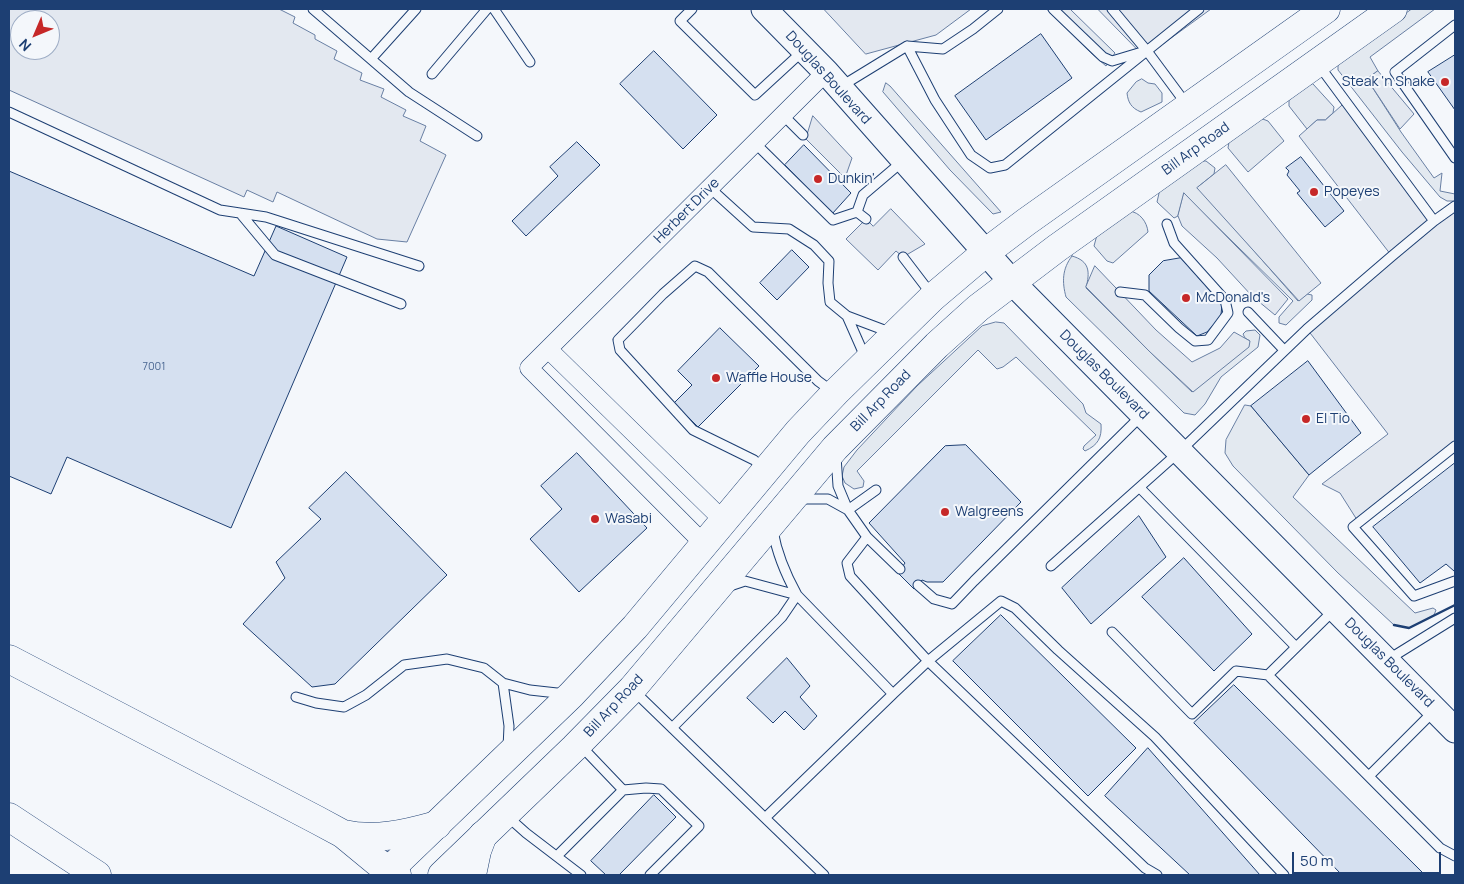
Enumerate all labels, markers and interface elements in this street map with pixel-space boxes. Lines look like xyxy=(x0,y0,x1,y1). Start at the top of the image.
north arrow xyxy=(10,10,60,60)
street label: Douglas Boulevard xyxy=(782,28,874,128)
text: N xyxy=(14,35,35,56)
place label: Steak 'n Shake xyxy=(1342,74,1435,90)
marker: Steak 'n Shake xyxy=(1439,76,1451,88)
street label: Bill Arp Road xyxy=(1159,119,1233,179)
place label: Dunkin' xyxy=(828,171,875,187)
marker: Dunkin' xyxy=(812,173,824,185)
street label: Herbert Drive xyxy=(651,175,723,247)
place label: Popeyes xyxy=(1324,184,1380,200)
marker: Popeyes xyxy=(1308,186,1320,198)
place label: McDonald's xyxy=(1196,290,1270,306)
marker: McDonald's xyxy=(1180,292,1192,304)
street label: Douglas Boulevard xyxy=(1056,327,1152,423)
house number: 7001 xyxy=(142,360,166,374)
street label: Bill Arp Road xyxy=(847,367,915,435)
place label: Waffle House xyxy=(726,370,812,386)
marker: Waffle House xyxy=(710,372,722,384)
place label: El Tio xyxy=(1316,411,1350,427)
marker: El Tio xyxy=(1300,413,1312,425)
place label: Walgreens xyxy=(955,504,1024,520)
marker: Walgreens xyxy=(939,506,951,518)
place label: Wasabi xyxy=(605,511,652,527)
marker: Wasabi xyxy=(589,513,601,525)
street label: Douglas Boulevard xyxy=(1341,615,1437,711)
street label: Bill Arp Road xyxy=(581,671,647,741)
scale bar xyxy=(1294,842,1443,874)
text: 50 m xyxy=(1300,850,1334,871)

